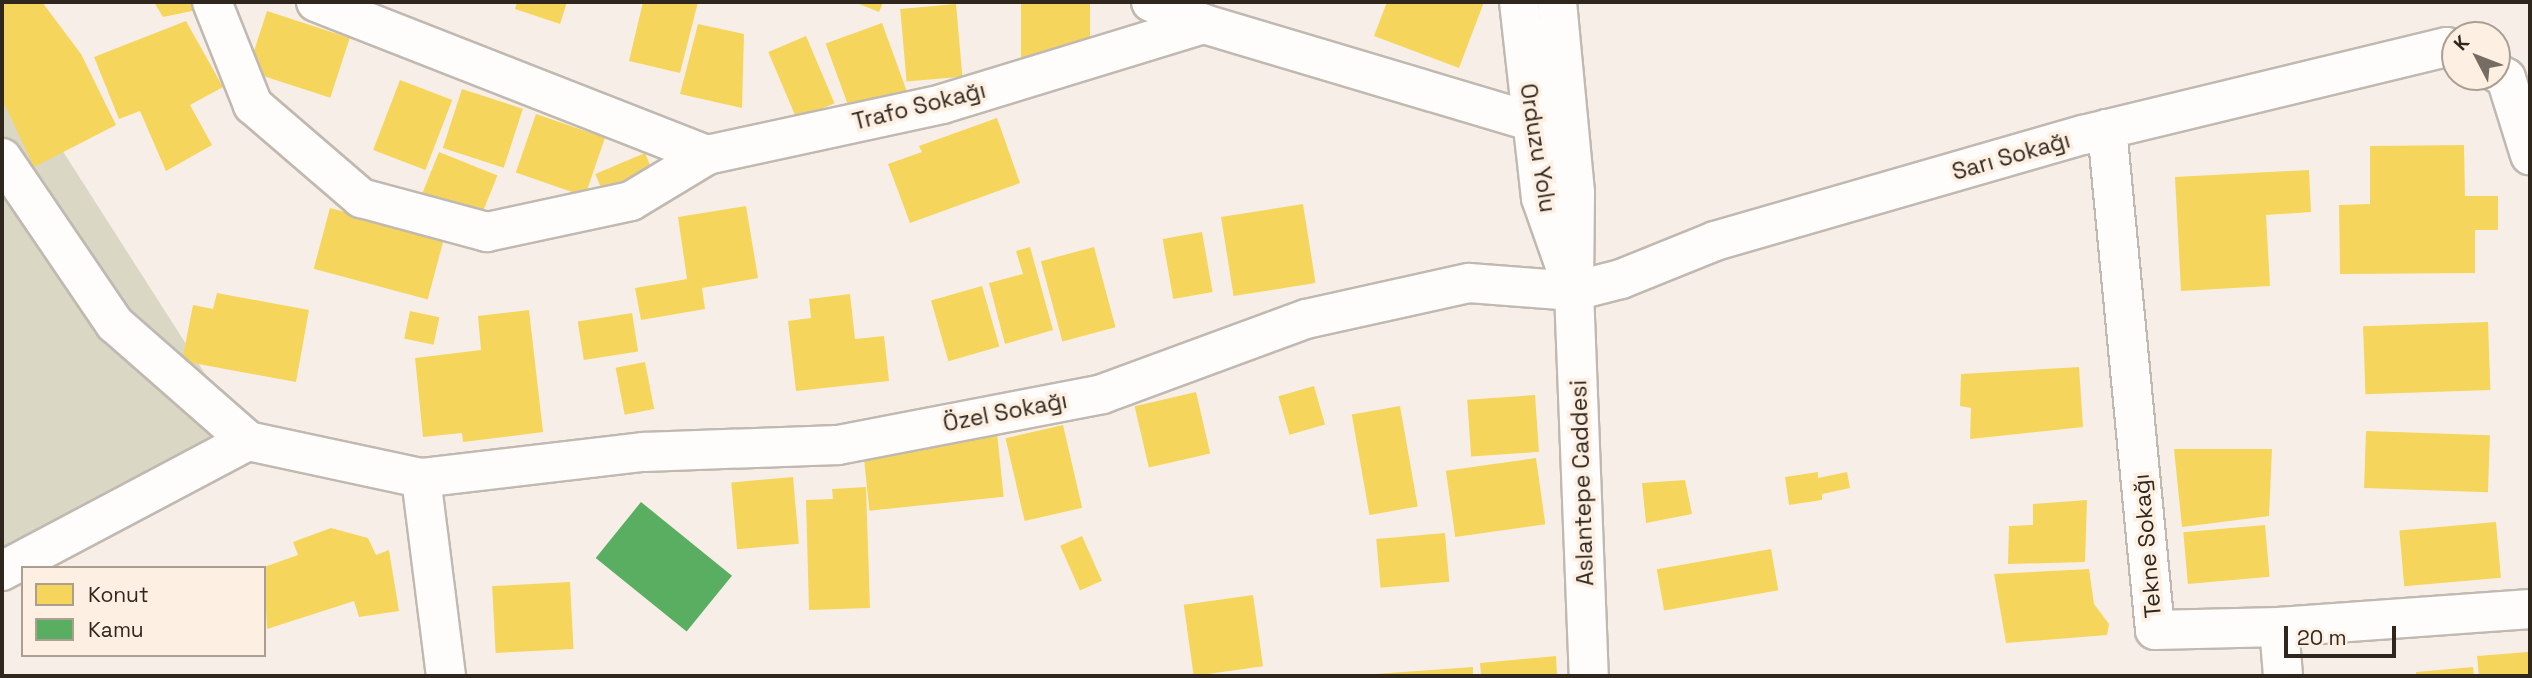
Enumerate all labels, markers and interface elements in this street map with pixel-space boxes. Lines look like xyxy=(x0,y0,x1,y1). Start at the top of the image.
north arrow xyxy=(2441,21,2511,91)
text: K xyxy=(2448,30,2475,56)
street label: Trafo Sokağı xyxy=(850,76,988,136)
street label: Orduzu Yolu xyxy=(1514,81,1562,215)
street label: Sarı Sokağı xyxy=(1949,126,2073,186)
street label: Aslantepe Caddesi xyxy=(1565,380,1599,586)
street label: Özel Sokağı xyxy=(941,386,1069,438)
street label: Tekne Sokağı xyxy=(2127,473,2167,619)
legend xyxy=(21,566,266,657)
text: Konut xyxy=(88,581,149,608)
scale bar xyxy=(2287,612,2399,656)
text: Kamu xyxy=(88,616,144,643)
text: 20 m xyxy=(2297,624,2347,651)

